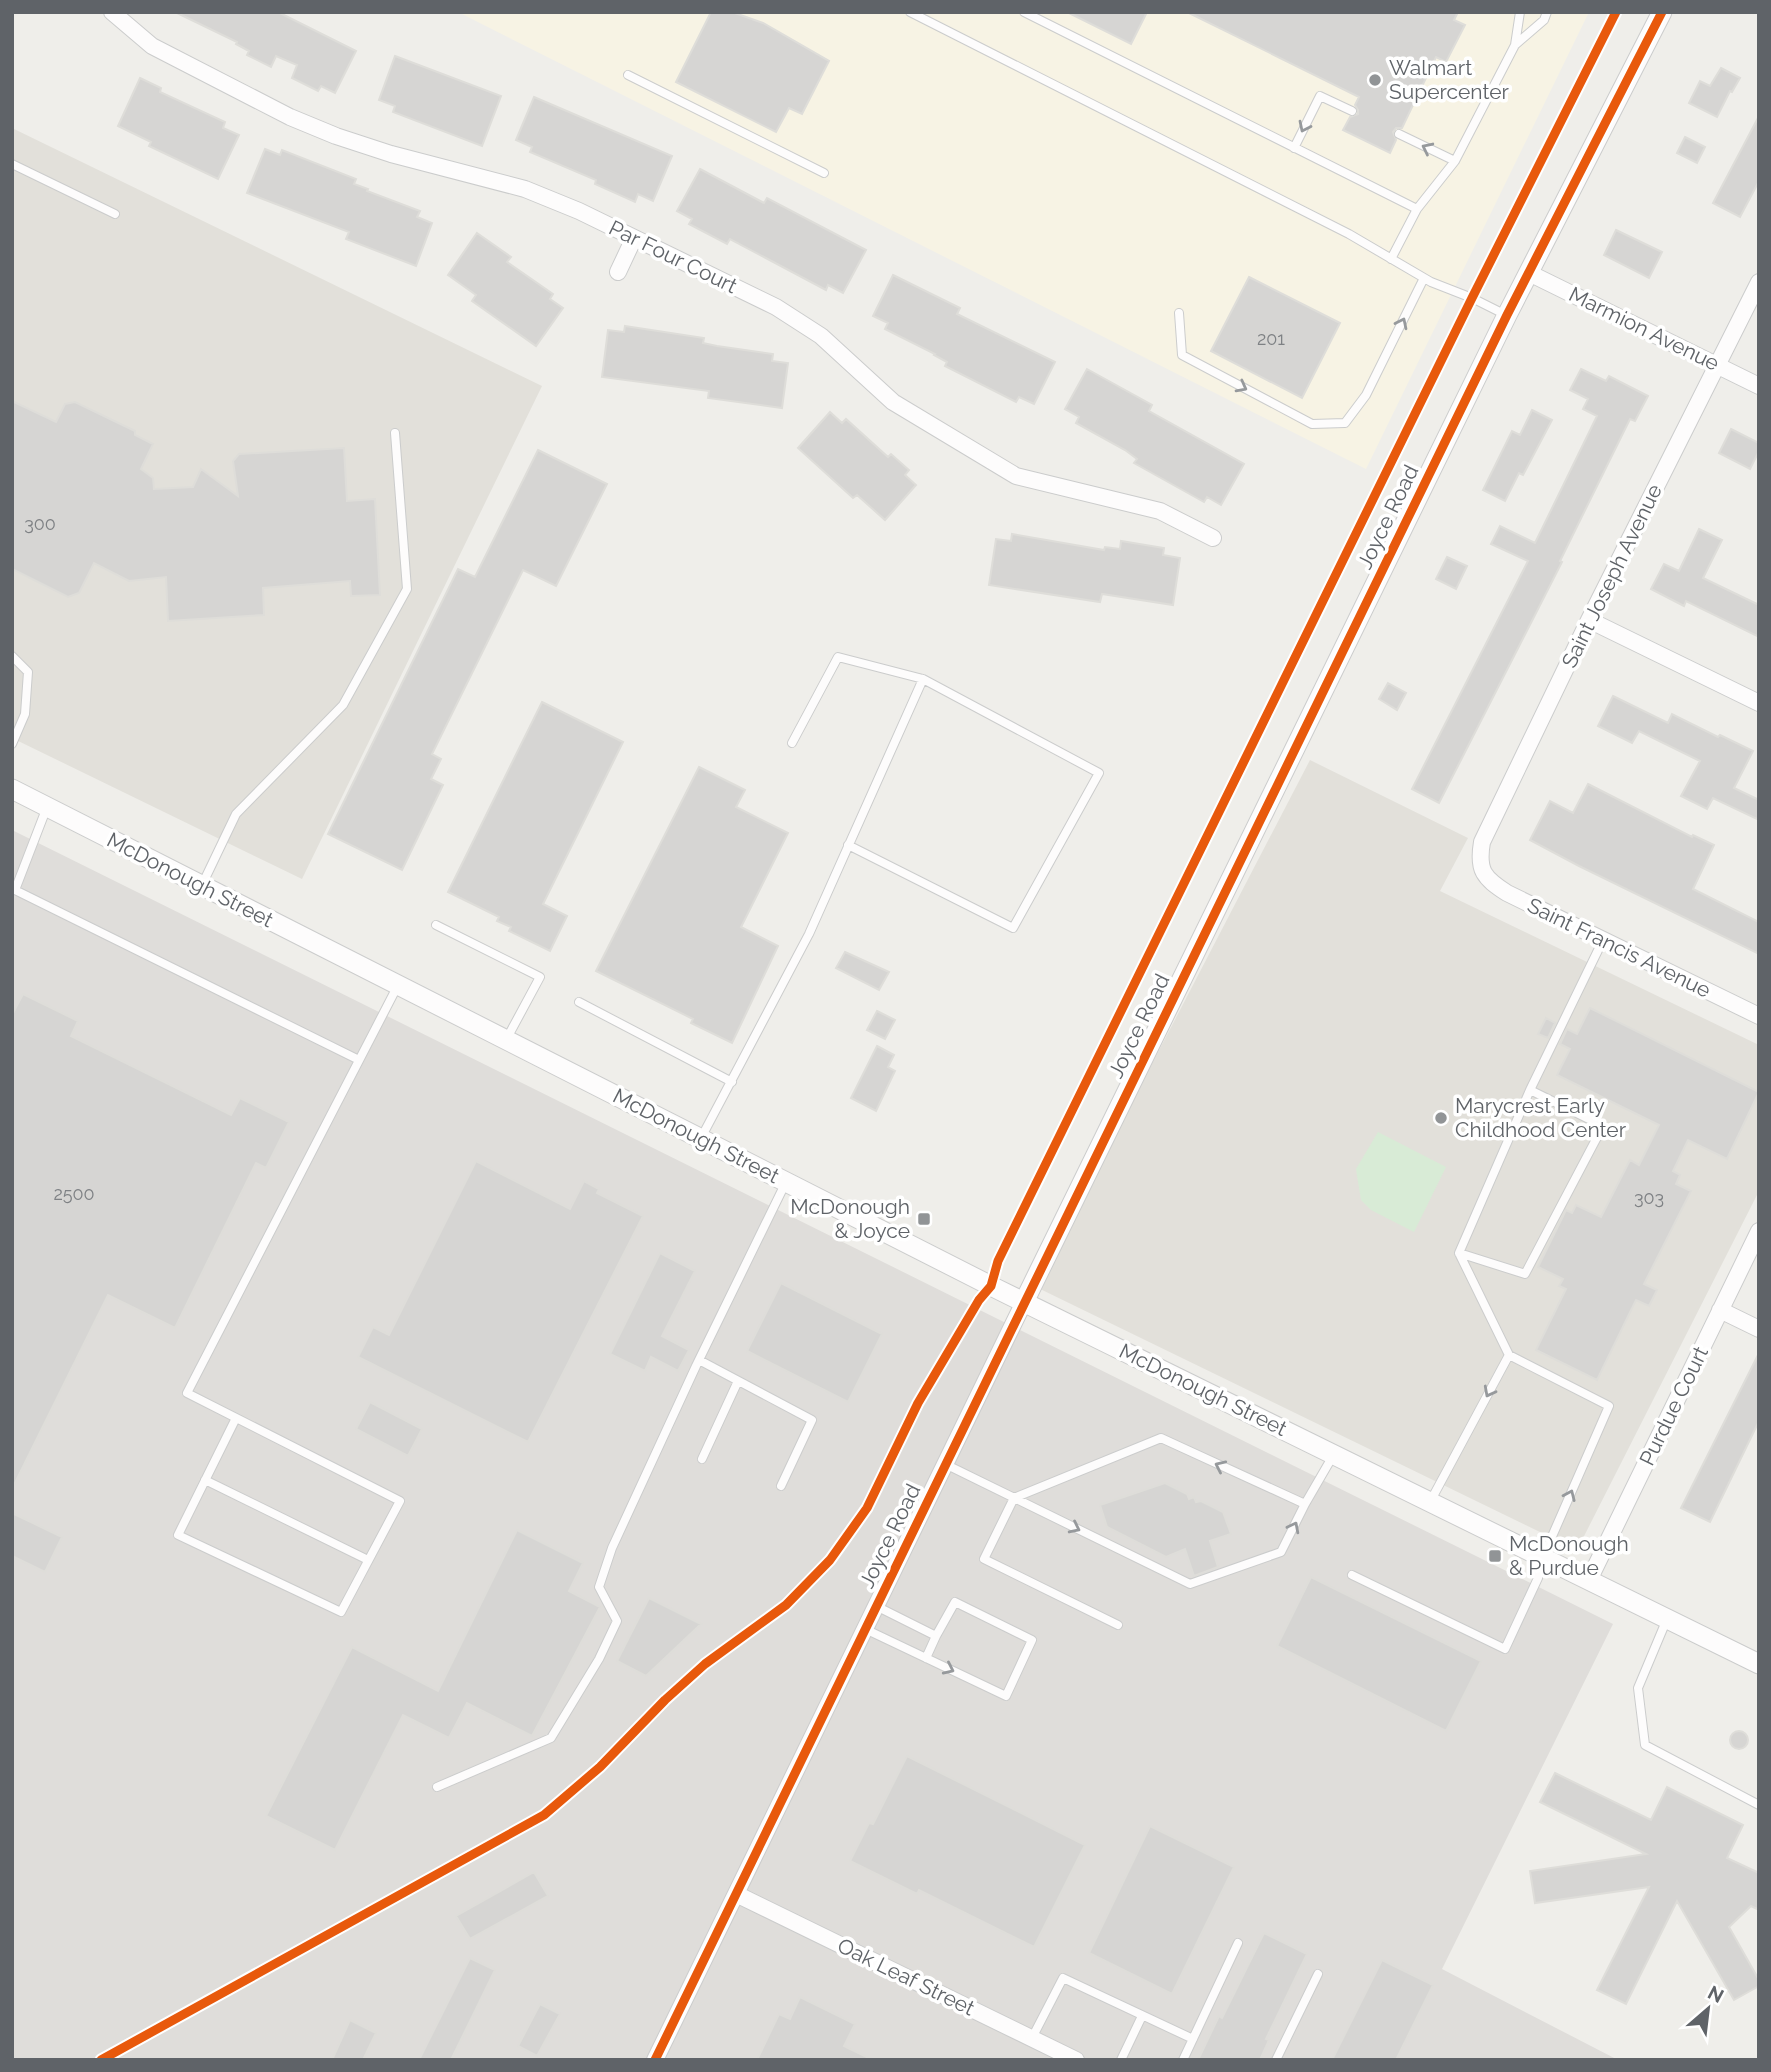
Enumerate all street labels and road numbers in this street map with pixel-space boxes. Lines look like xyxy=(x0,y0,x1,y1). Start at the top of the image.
street label: Par Four Court xyxy=(605,215,741,298)
street label: Marmion Avenue xyxy=(1565,281,1723,376)
street label: Joyce Road xyxy=(1352,461,1423,573)
street label: Saint Joseph Avenue xyxy=(1556,480,1667,672)
street label: McDonough Street xyxy=(103,827,278,932)
street label: Saint Francis Avenue xyxy=(1524,892,1715,1003)
street label: Joyce Road xyxy=(1103,970,1174,1082)
street label: McDonough Street xyxy=(609,1083,784,1188)
street label: McDonough Street xyxy=(1115,1338,1291,1441)
street label: Purdue Court xyxy=(1634,1342,1713,1470)
street label: Joyce Road xyxy=(854,1480,925,1592)
street label: Oak Leaf Street xyxy=(834,1933,979,2021)

